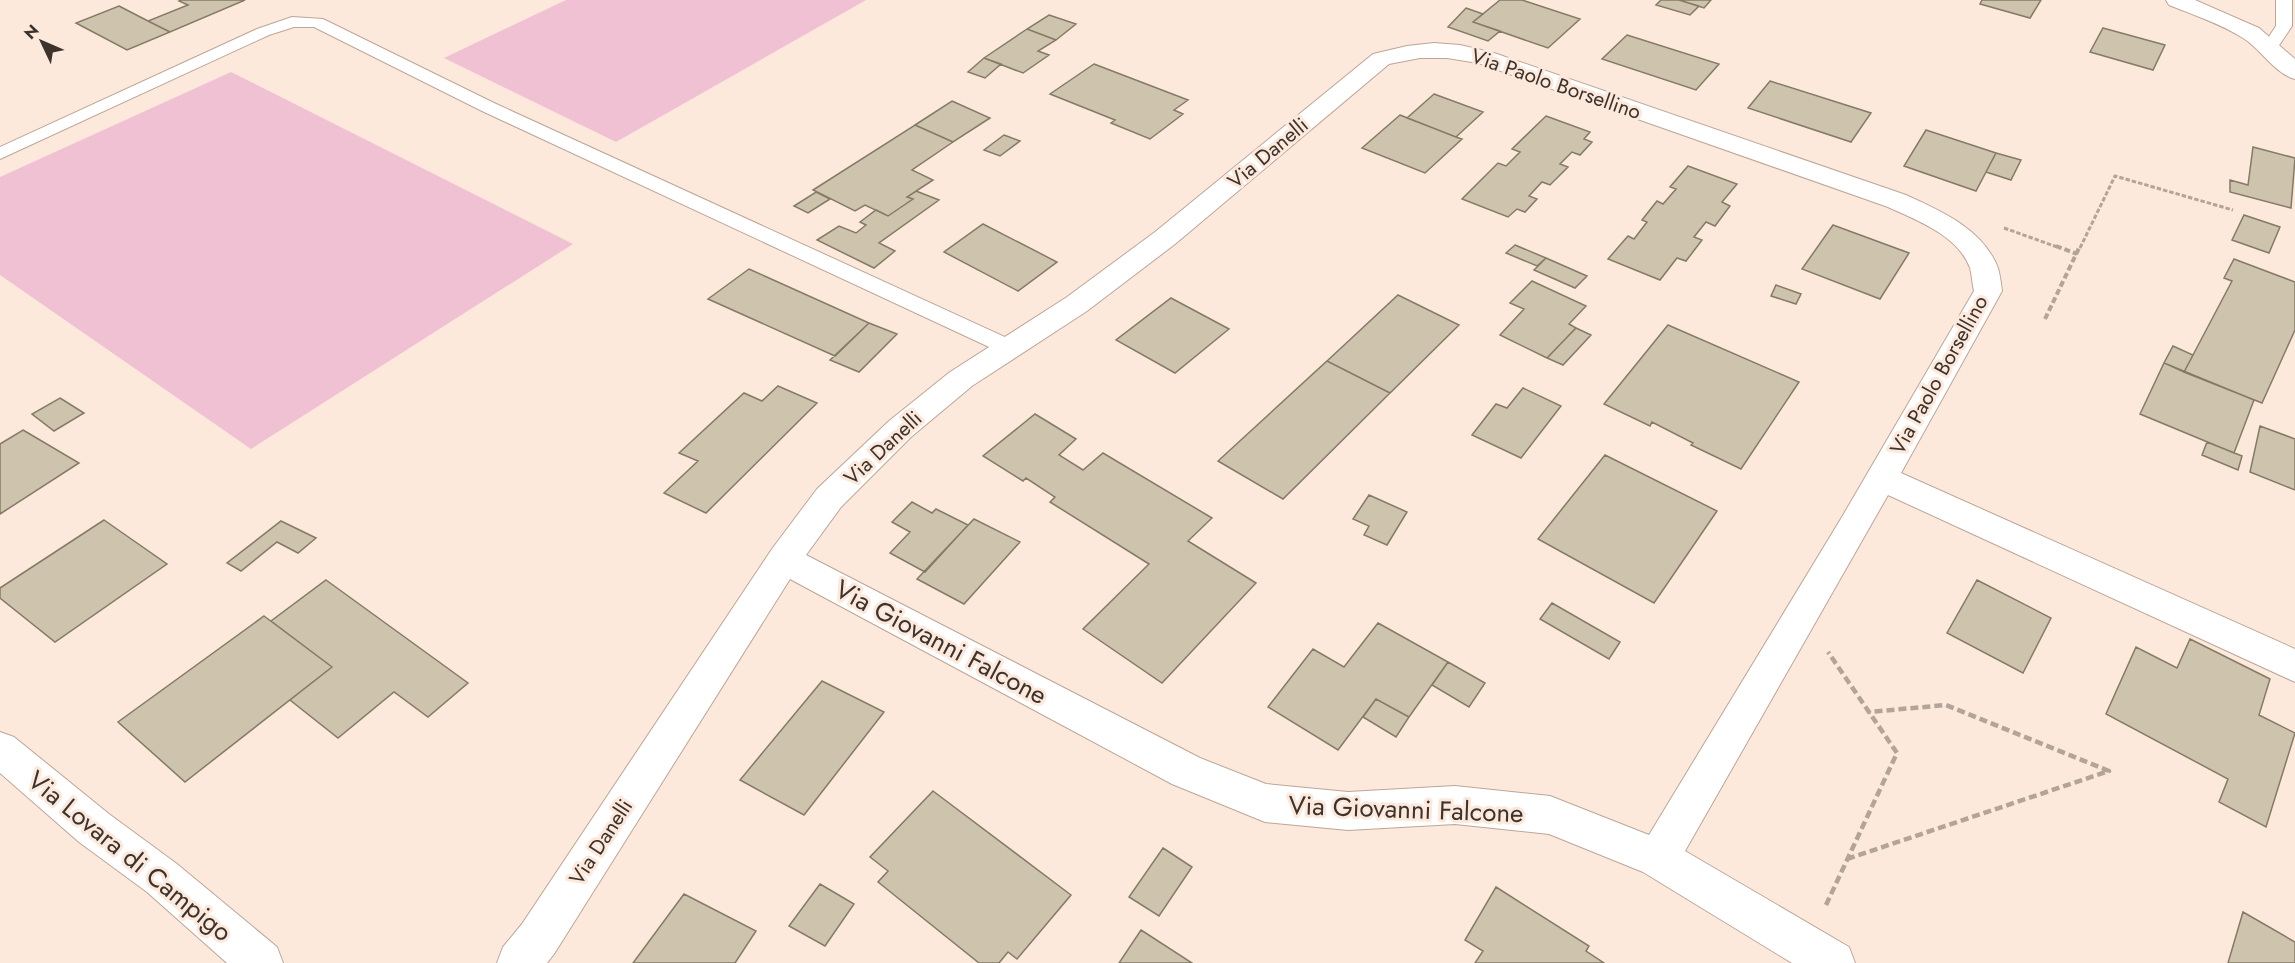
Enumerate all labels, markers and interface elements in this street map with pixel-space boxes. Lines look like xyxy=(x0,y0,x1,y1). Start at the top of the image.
north arrow xyxy=(12,12,72,72)
text: N xyxy=(19,19,44,44)
street label: Via Paolo Borsellino xyxy=(1467,41,1645,127)
street label: Via Danelli xyxy=(1221,110,1315,196)
street label: Via Paolo Borsellino xyxy=(1883,290,1995,460)
street label: Via Danelli xyxy=(837,404,929,492)
street label: Via Giovanni Falcone xyxy=(828,570,1054,714)
street label: Via Lovara di Campigo xyxy=(20,761,240,951)
street label: Via Giovanni Falcone xyxy=(1288,786,1524,832)
street label: Via Danelli xyxy=(562,793,640,891)

